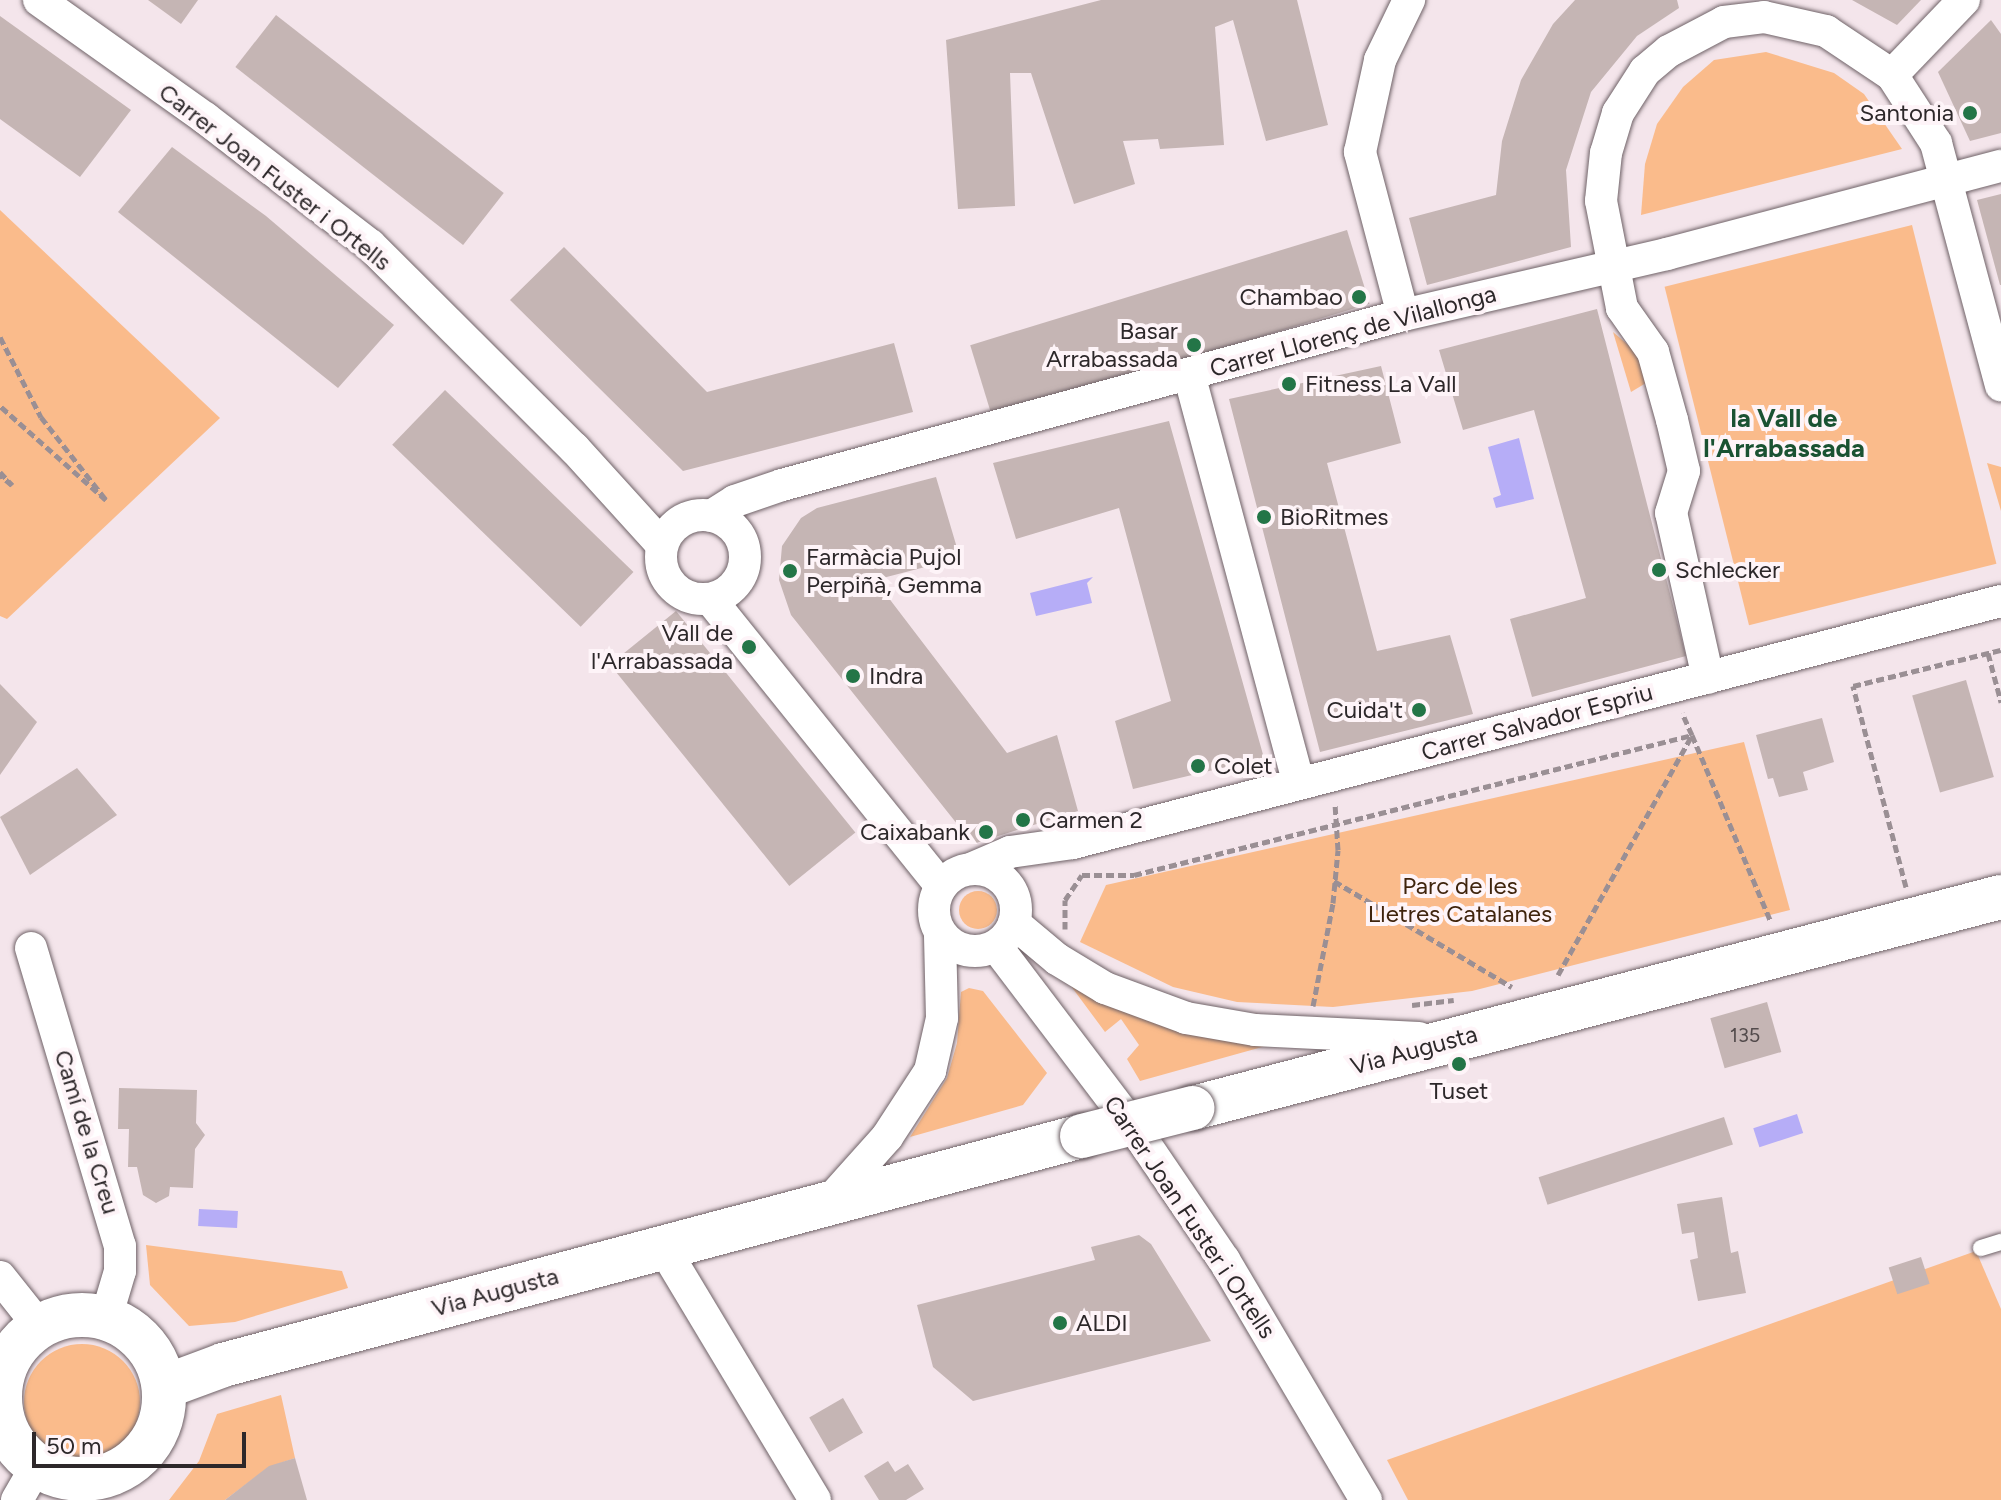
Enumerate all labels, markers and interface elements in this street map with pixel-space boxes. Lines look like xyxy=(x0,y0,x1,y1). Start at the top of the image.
street label: Carrer Joan Fuster i Ortells xyxy=(153,77,397,277)
place label: Santonia xyxy=(1860,99,1954,127)
marker: Santonia xyxy=(1961,104,1979,122)
street label: Carrer Llorenç de Vilallonga xyxy=(1207,279,1499,383)
place label: Chambao xyxy=(1239,283,1343,311)
marker: Chambao xyxy=(1350,288,1368,306)
place label: Basar Arrabassada xyxy=(1046,317,1178,373)
marker: Basar Arrabassada xyxy=(1185,336,1203,354)
place label: Fitness La Vall xyxy=(1305,370,1457,398)
marker: Fitness La Vall xyxy=(1280,375,1298,393)
district label: la Vall de l'Arrabassada xyxy=(1703,403,1865,464)
place label: BioRitmes xyxy=(1280,503,1389,531)
marker: BioRitmes xyxy=(1255,508,1273,526)
place label: Farmàcia Pujol Perpiñà, Gemma xyxy=(806,543,982,599)
place label: Schlecker xyxy=(1675,556,1780,584)
marker: Schlecker xyxy=(1650,561,1668,579)
marker: Farmàcia Pujol Perpiñà, Gemma xyxy=(781,562,799,580)
place label: Vall de l'Arrabassada xyxy=(591,619,733,675)
marker: Vall de l'Arrabassada xyxy=(740,638,758,656)
place label: Indra xyxy=(869,662,923,690)
marker: Indra xyxy=(844,667,862,685)
street label: Carrer Salvador Espriu xyxy=(1418,677,1656,767)
place label: Cuida't xyxy=(1327,696,1403,724)
marker: Cuida't xyxy=(1410,701,1428,719)
place label: Colet xyxy=(1214,752,1273,780)
marker: Colet xyxy=(1189,757,1207,775)
place label: Carmen 2 xyxy=(1039,806,1143,834)
marker: Carmen 2 xyxy=(1014,811,1032,829)
place label: Caixabank xyxy=(860,818,970,846)
marker: Caixabank xyxy=(977,823,995,841)
park label: Parc de les Lletres Catalanes xyxy=(1368,872,1552,928)
street label: Via Augusta xyxy=(1348,1019,1480,1081)
house number: 135 xyxy=(1730,1023,1760,1047)
street label: Camí de la Creu xyxy=(48,1047,126,1217)
marker: Tuset xyxy=(1450,1055,1468,1073)
place label: Tuset xyxy=(1430,1077,1488,1105)
street label: Carrer Joan Fuster i Ortells xyxy=(1098,1090,1282,1344)
street label: Via Augusta xyxy=(429,1261,561,1323)
place label: ALDI xyxy=(1076,1309,1128,1337)
marker: ALDI xyxy=(1051,1314,1069,1332)
scale bar xyxy=(36,1416,250,1466)
text: 50 m xyxy=(46,1431,102,1460)

